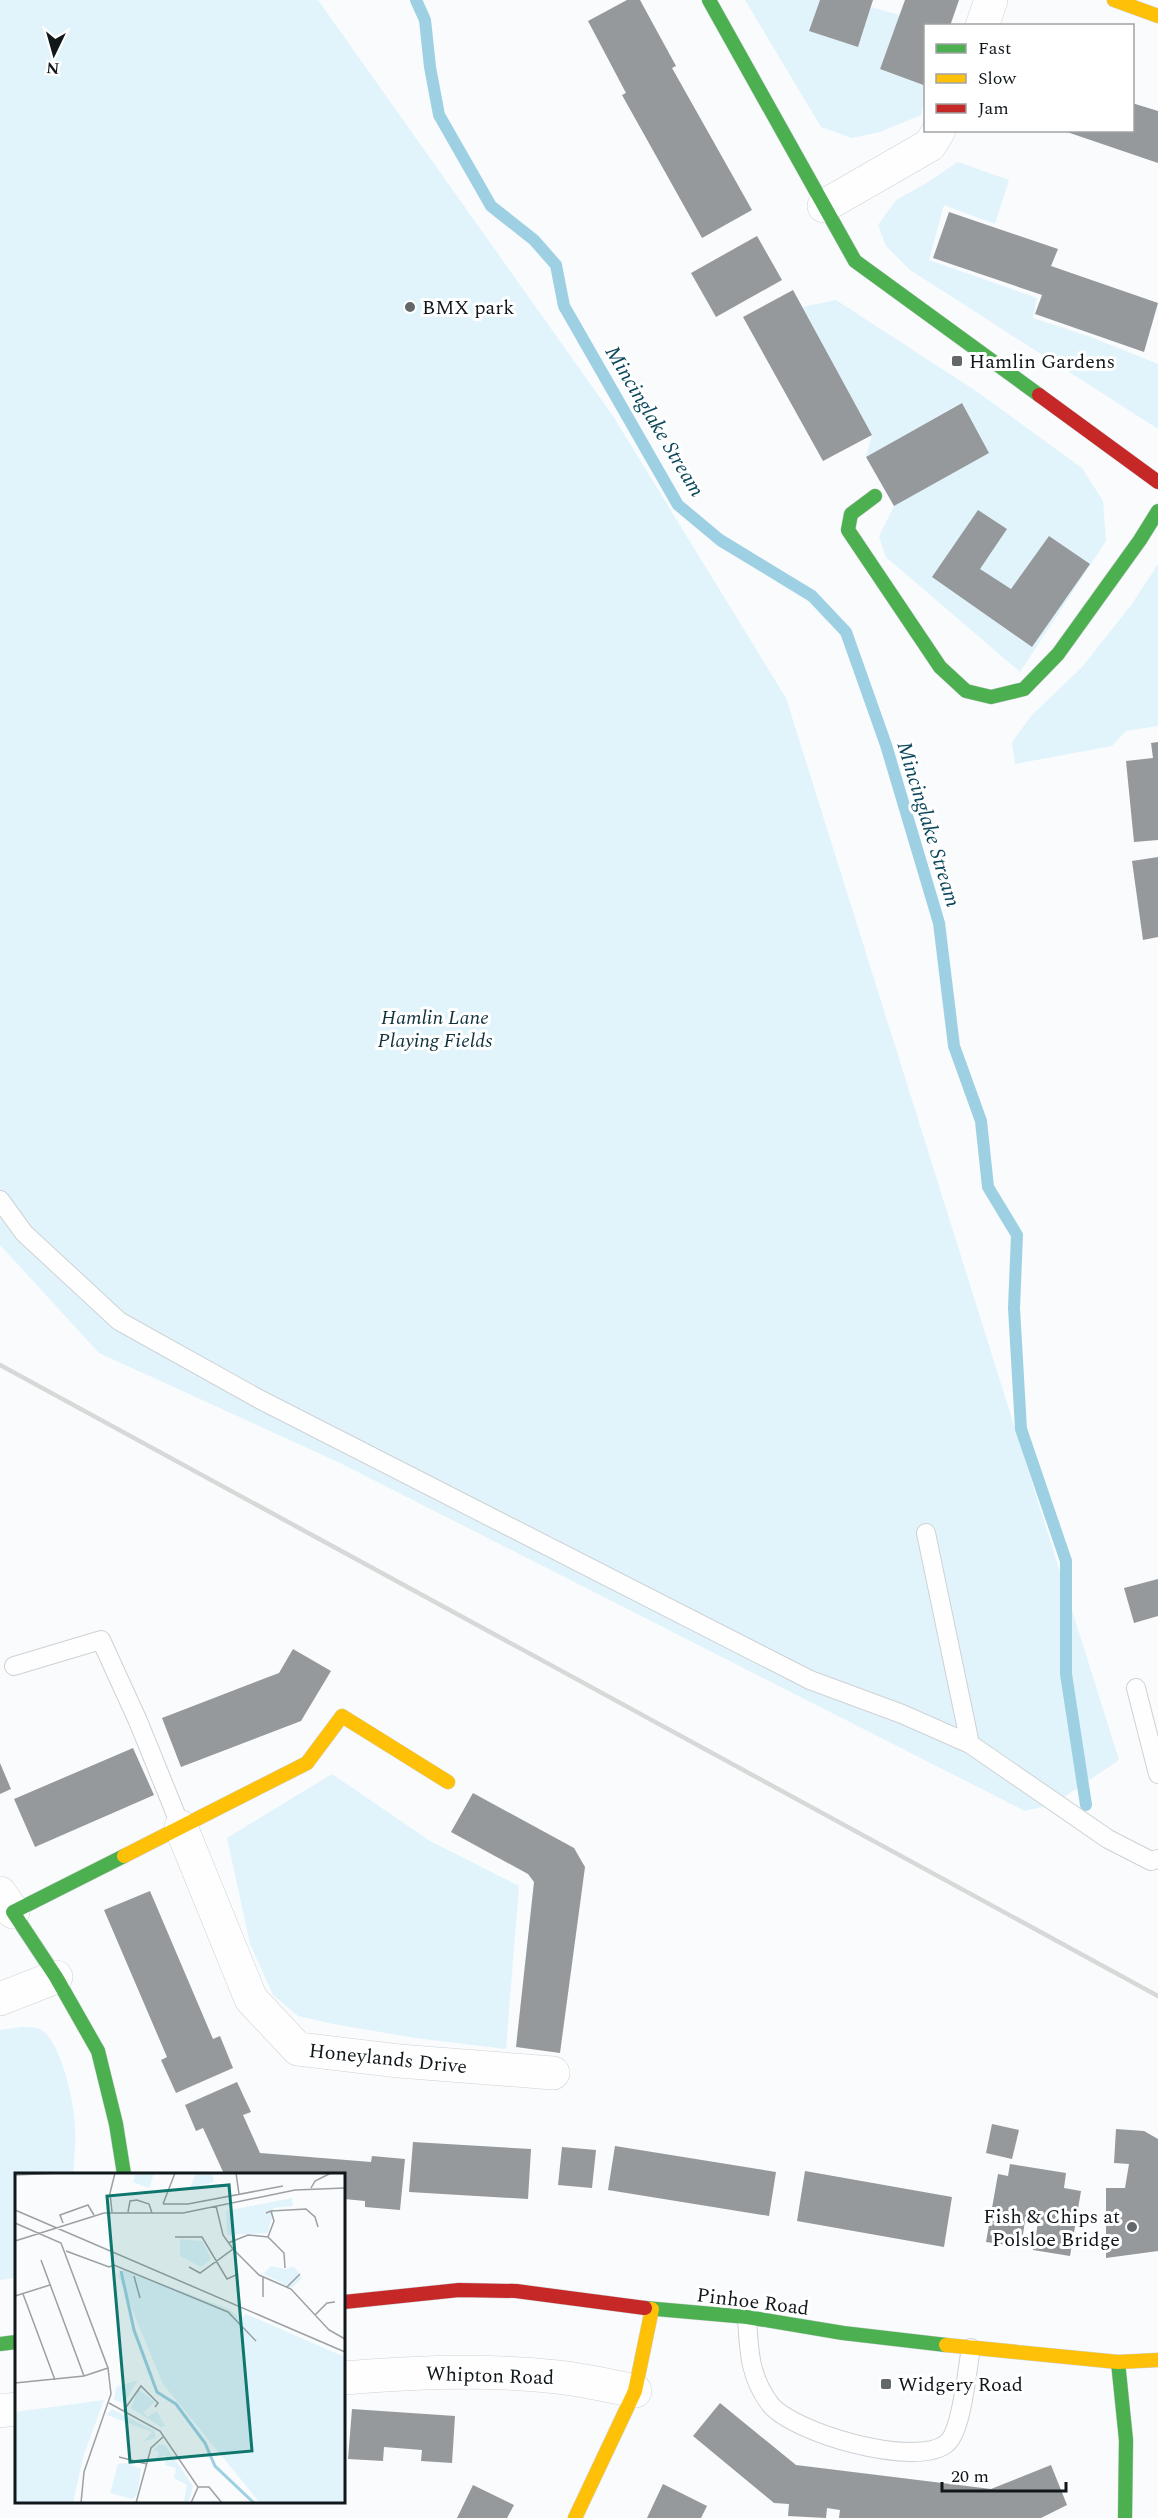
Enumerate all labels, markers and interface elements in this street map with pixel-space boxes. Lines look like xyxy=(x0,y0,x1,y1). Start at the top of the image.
north arrow xyxy=(24,24,84,84)
legend xyxy=(924,24,1134,132)
text: Fast xyxy=(978,35,1011,62)
text: N xyxy=(45,55,60,80)
text: Slow xyxy=(978,65,1017,92)
text: Jam xyxy=(978,95,1009,122)
place label: BMX park xyxy=(422,293,514,323)
marker: BMX park xyxy=(403,300,417,314)
water label: Mincinglake Stream xyxy=(596,340,712,503)
place label: Hamlin Gardens xyxy=(969,347,1115,377)
marker: Hamlin Gardens xyxy=(950,354,964,368)
water label: Mincinglake Stream xyxy=(888,737,968,911)
park label: Hamlin Lane Playing Fields xyxy=(378,1003,492,1056)
street label: Honeylands Drive xyxy=(307,2036,469,2082)
inset map xyxy=(15,2173,345,2503)
place label: Fish & Chips at Polsloe Bridge xyxy=(983,2202,1120,2255)
marker: Fish & Chips at Polsloe Bridge xyxy=(1125,2220,1139,2234)
street label: Pinhoe Road xyxy=(695,2280,811,2324)
street label: Whipton Road xyxy=(425,2359,555,2393)
place label: Widgery Road xyxy=(898,2370,1023,2400)
marker: Widgery Road xyxy=(879,2377,893,2391)
scale bar xyxy=(942,2455,1066,2493)
text: 20 m xyxy=(951,2463,989,2490)

